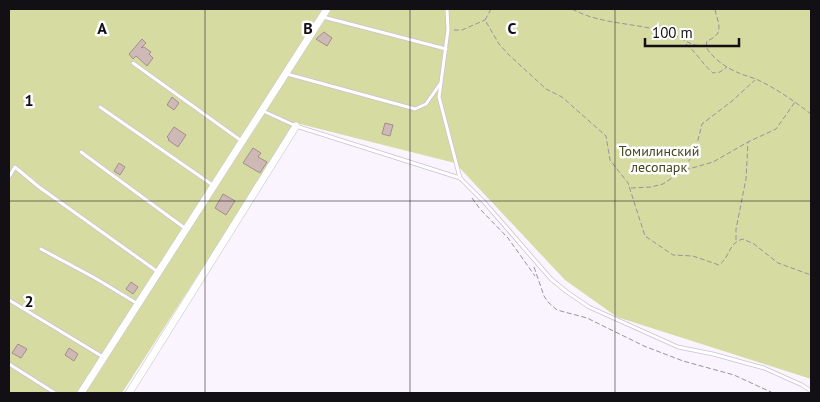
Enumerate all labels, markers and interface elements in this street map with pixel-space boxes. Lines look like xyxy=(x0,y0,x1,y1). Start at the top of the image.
scale bar xyxy=(645,15,739,47)
text: A xyxy=(97,18,107,38)
text: B xyxy=(303,18,313,38)
text: C xyxy=(508,18,517,38)
text: 100 m xyxy=(652,23,693,42)
text: 1 xyxy=(24,90,34,110)
park label: Томилинский лесопарк xyxy=(619,142,699,176)
text: 2 xyxy=(24,291,34,311)

